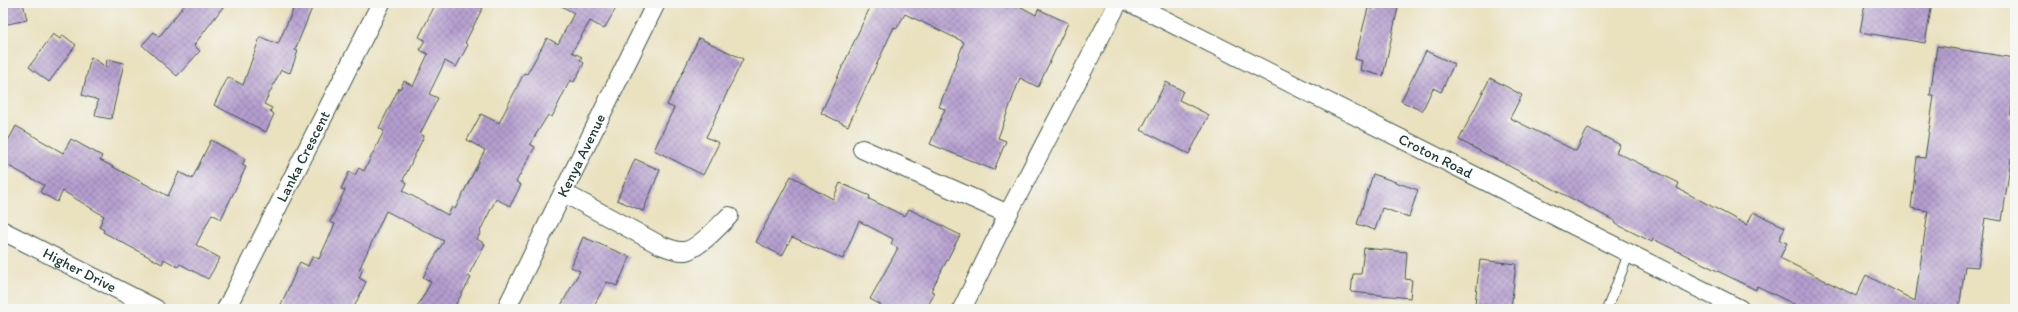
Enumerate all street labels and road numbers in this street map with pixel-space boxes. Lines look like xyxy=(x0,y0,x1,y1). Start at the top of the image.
street label: Lanka Crescent xyxy=(273,107,334,205)
street label: Kenya Avenue xyxy=(553,111,609,200)
street label: Croton Road xyxy=(1395,130,1477,183)
street label: Higher Drive xyxy=(40,244,119,296)

